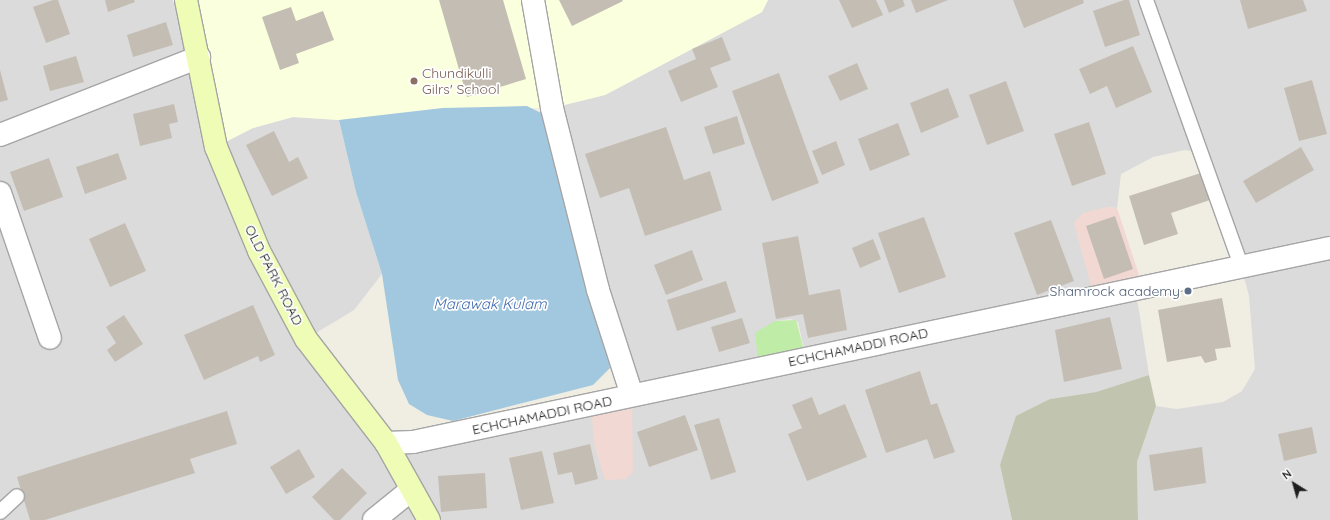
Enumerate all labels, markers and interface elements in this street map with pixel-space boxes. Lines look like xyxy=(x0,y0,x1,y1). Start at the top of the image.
place label: Chundikulli Gilrs' School xyxy=(422,65,500,98)
marker: Chundikulli Gilrs' School xyxy=(409,76,419,86)
street label: OLD PARK ROAD xyxy=(241,222,307,328)
place label: Shamrock academy xyxy=(1050,283,1180,299)
marker: Shamrock academy xyxy=(1183,286,1193,296)
water label: Marawak Kulam xyxy=(433,295,547,313)
street label: ECHCHAMADDI ROAD xyxy=(787,324,929,370)
street label: ECHCHAMADDI ROAD xyxy=(471,392,613,438)
north arrow xyxy=(1274,464,1314,504)
text: N xyxy=(1279,466,1294,482)

